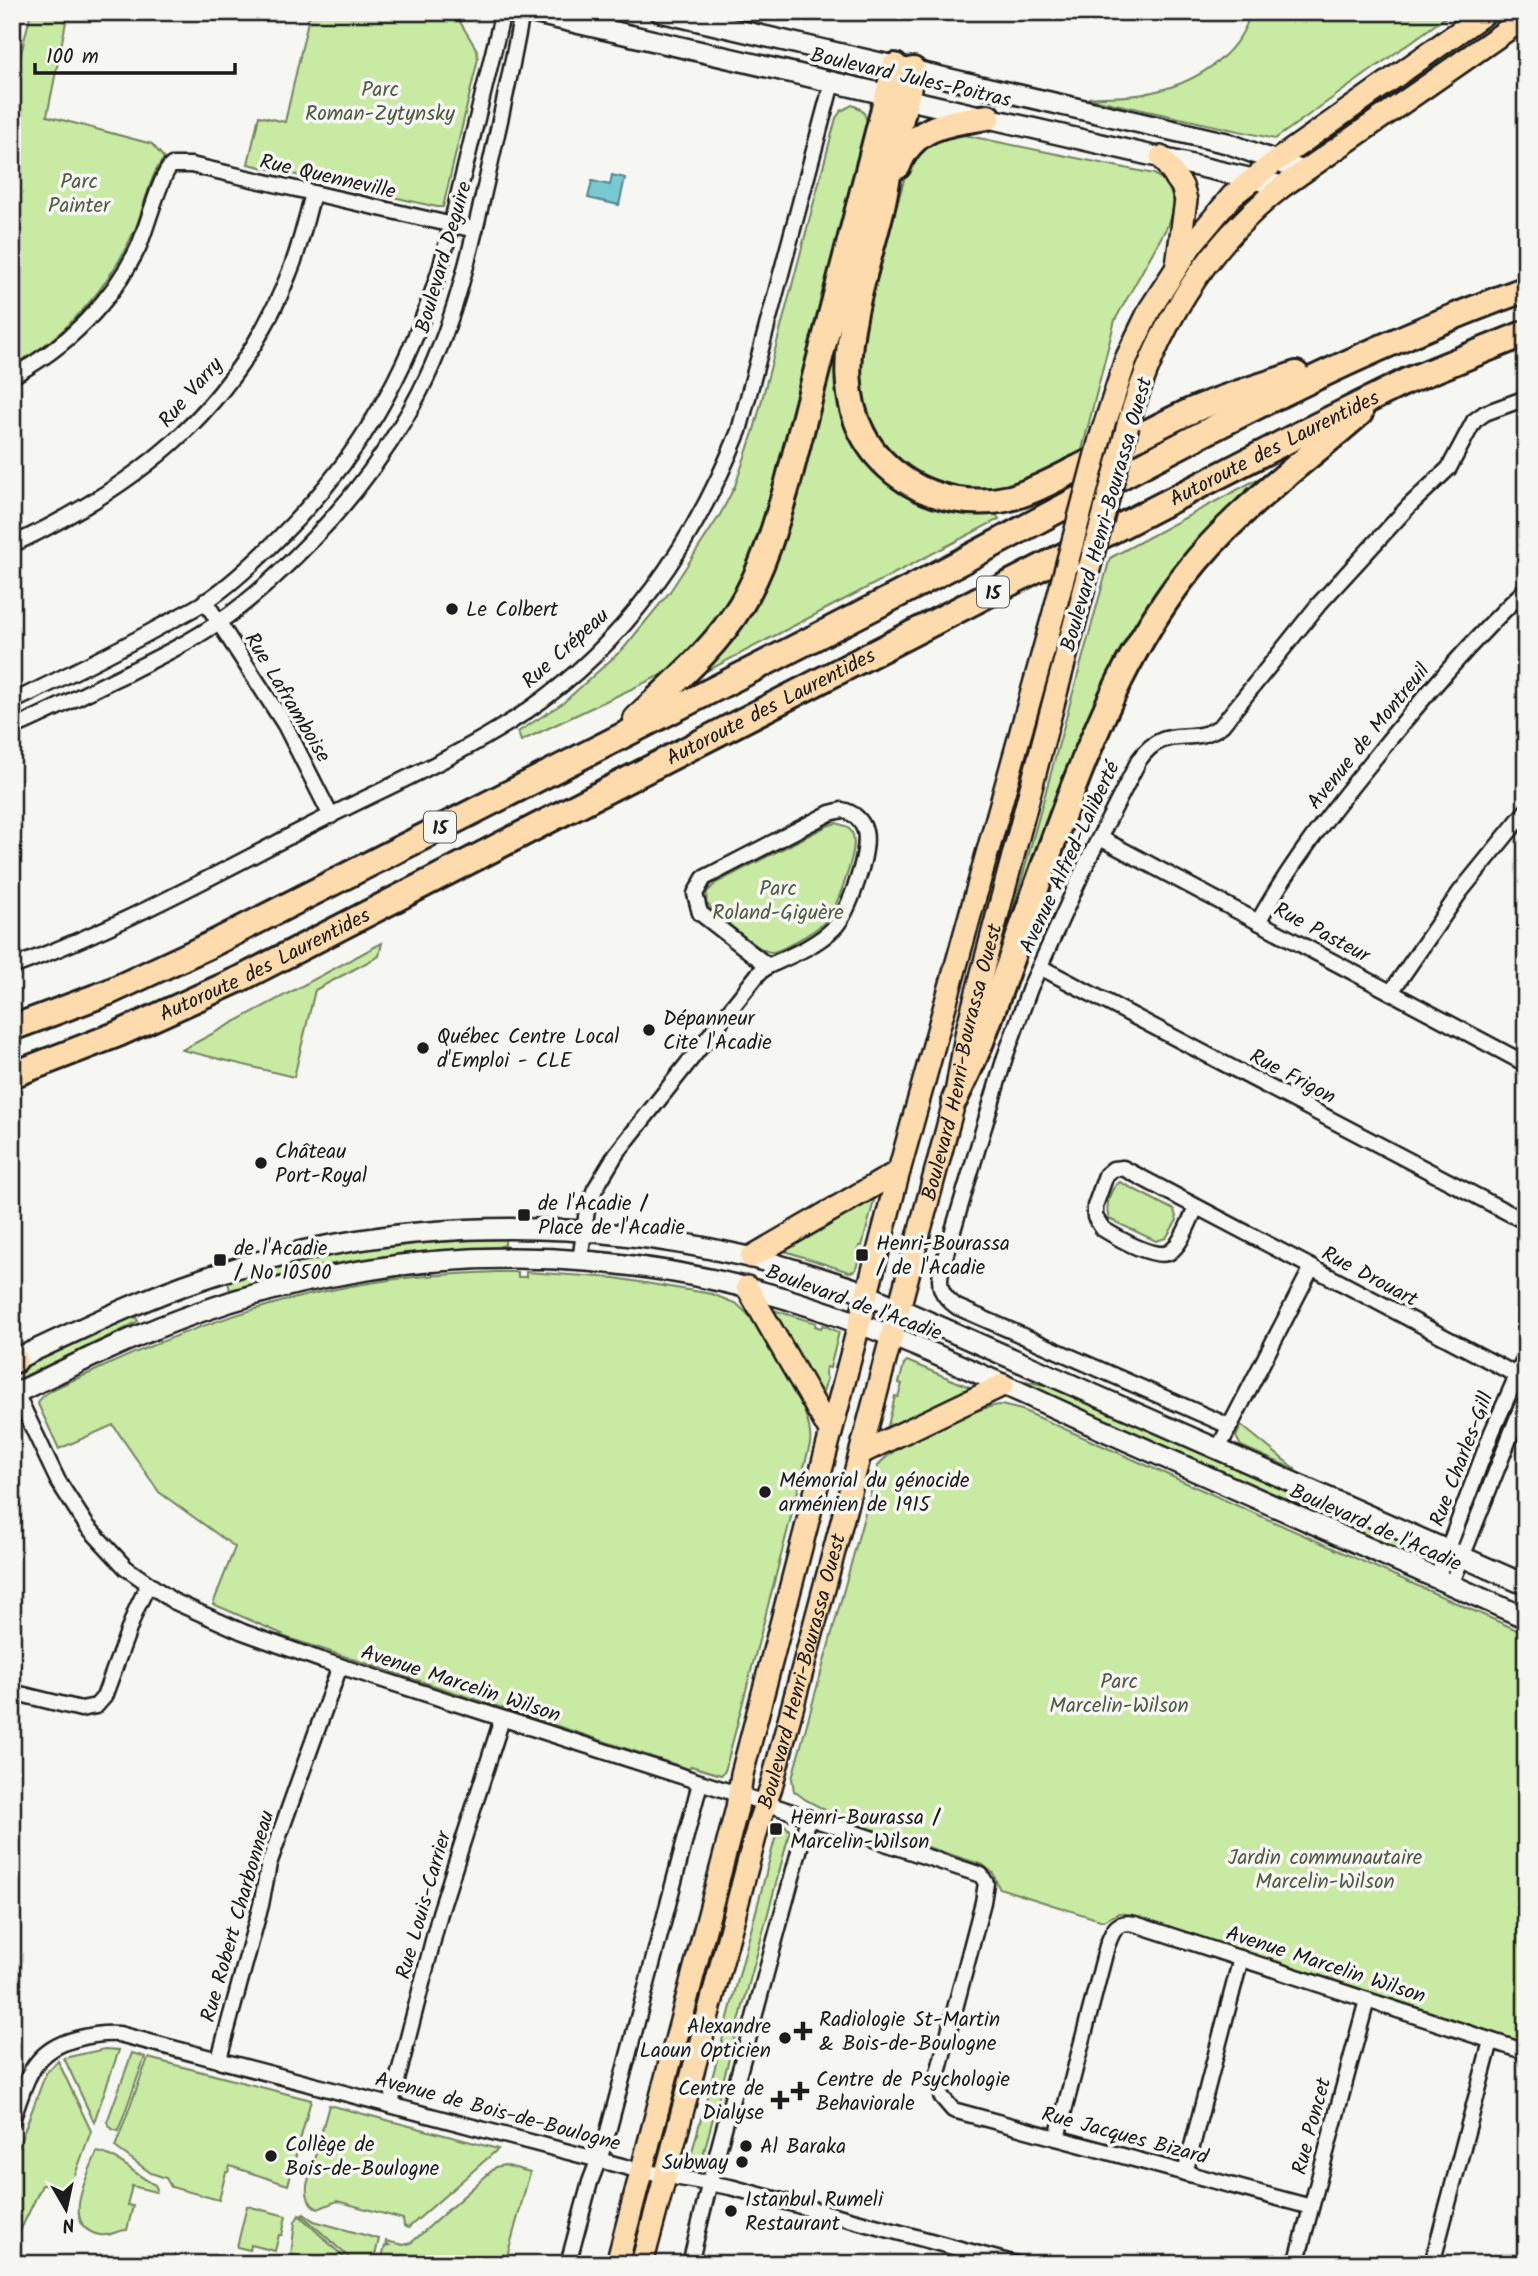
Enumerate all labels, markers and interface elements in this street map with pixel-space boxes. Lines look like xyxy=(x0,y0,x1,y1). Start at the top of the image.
scale bar xyxy=(35,32,234,76)
street label: Boulevard Jules-Poitras xyxy=(807,39,1014,118)
text: 100 m xyxy=(46,41,99,74)
park label: Parc Roman-Zytynsky xyxy=(305,74,455,131)
street label: Rue Quenneville xyxy=(256,146,399,209)
park label: Parc Painter xyxy=(48,166,111,223)
street label: Boulevard Deguire xyxy=(407,177,482,337)
street label: Rue Varry xyxy=(151,350,232,436)
street label: Boulevard Henri-Bourassa Ouest xyxy=(1052,373,1163,655)
street label: Autoroute des Laurentides xyxy=(1164,382,1385,516)
road number: 15 xyxy=(977,576,1009,608)
place label: Le Colbert xyxy=(466,594,559,627)
marker: Le Colbert xyxy=(444,601,460,617)
street label: Rue Crépeau xyxy=(515,601,617,698)
street label: Rue Laframboise xyxy=(235,626,339,770)
street label: Autoroute des Laurentides xyxy=(661,640,882,775)
street label: Avenue de Montreuil xyxy=(1299,656,1439,818)
street label: Avenue Alfred-Laliberté xyxy=(1011,755,1130,959)
road number: 15 xyxy=(424,812,456,842)
park label: Parc Roland-Giguère xyxy=(712,873,844,930)
street label: Rue Pasteur xyxy=(1267,894,1376,973)
street label: Autoroute des Laurentides xyxy=(154,900,377,1031)
street label: Boulevard Henri-Bourassa Ouest xyxy=(914,919,1013,1205)
place label: Dépanneur Cite l'Acadie xyxy=(663,1003,772,1060)
place label: Québec Centre Local d'Emploi - CLE xyxy=(437,1021,620,1078)
marker: Dépanneur Cite l'Acadie xyxy=(641,1022,657,1038)
marker: Québec Centre Local d'Emploi - CLE xyxy=(415,1040,431,1056)
street label: Rue Frigon xyxy=(1243,1041,1341,1114)
place label: Château Port-Royal xyxy=(275,1136,367,1193)
marker: Château Port-Royal xyxy=(253,1155,269,1171)
place label: de l'Acadie / Place de l'Acadie xyxy=(538,1188,686,1245)
marker: de l'Acadie / Place de l'Acadie xyxy=(516,1207,532,1223)
place label: Henri-Bourassa / de l'Acadie xyxy=(876,1228,1010,1285)
place label: de l'Acadie / No 10500 xyxy=(234,1233,331,1290)
street label: Rue Drouart xyxy=(1315,1238,1424,1317)
marker: Henri-Bourassa / de l'Acadie xyxy=(854,1247,870,1263)
marker: de l'Acadie / No 10500 xyxy=(212,1252,228,1268)
street label: Boulevard de l'Acadie xyxy=(761,1256,947,1351)
street label: Rue Charles-Gill xyxy=(1422,1387,1503,1532)
place label: Mémorial du génocide arménien de 1915 xyxy=(779,1465,970,1522)
street label: Boulevard de l'Acadie xyxy=(1284,1476,1467,1581)
marker: Mémorial du génocide arménien de 1915 xyxy=(757,1484,773,1500)
street label: Boulevard Henri-Bourassa Ouest xyxy=(750,1529,856,1814)
street label: Avenue Marcelin Wilson xyxy=(356,1637,565,1732)
park label: Parc Marcelin-Wilson xyxy=(1049,1666,1189,1723)
place label: Henri-Bourassa / Marcelin-Wilson xyxy=(790,1802,941,1859)
street label: Rue Robert Charbonneau xyxy=(192,1807,284,2026)
marker: Henri-Bourassa / Marcelin-Wilson xyxy=(768,1821,784,1837)
street label: Rue Louis-Carrier xyxy=(388,1827,462,1983)
park label: Jardin communautaire Marcelin-Wilson xyxy=(1228,1842,1423,1899)
street label: Avenue Marcelin Wilson xyxy=(1221,1918,1430,2013)
place label: Radiologie St-Martin & Bois-de-Boulogne xyxy=(819,2004,1000,2061)
place label: Alexandre Laoun Opticien xyxy=(639,2011,772,2068)
marker: Radiologie St-Martin & Bois-de-Boulogne xyxy=(793,2021,813,2041)
marker: Alexandre Laoun Opticien xyxy=(777,2030,793,2046)
street label: Avenue de Bois-de-Boulogne xyxy=(371,2064,625,2161)
place label: Centre de Psychologie Behaviorale xyxy=(816,2064,1010,2121)
place label: Centre de Dialyse xyxy=(678,2073,765,2130)
street label: Rue Poncet xyxy=(1284,2073,1341,2179)
marker: Centre de Psychologie Behaviorale xyxy=(790,2081,810,2101)
marker: Centre de Dialyse xyxy=(770,2090,790,2110)
street label: Rue Jacques Bizard xyxy=(1038,2098,1212,2175)
place label: Collège de Bois-de-Boulogne xyxy=(285,2129,440,2186)
place label: Al Baraka xyxy=(760,2131,846,2164)
marker: Al Baraka xyxy=(738,2138,754,2154)
place label: Subway xyxy=(662,2147,728,2180)
marker: Collège de Bois-de-Boulogne xyxy=(263,2148,279,2164)
marker: Subway xyxy=(734,2154,750,2170)
north arrow xyxy=(32,2174,102,2244)
place label: Istanbul Rumeli Restaurant xyxy=(745,2184,884,2241)
marker: Istanbul Rumeli Restaurant xyxy=(723,2203,739,2219)
text: N xyxy=(60,2208,77,2240)

